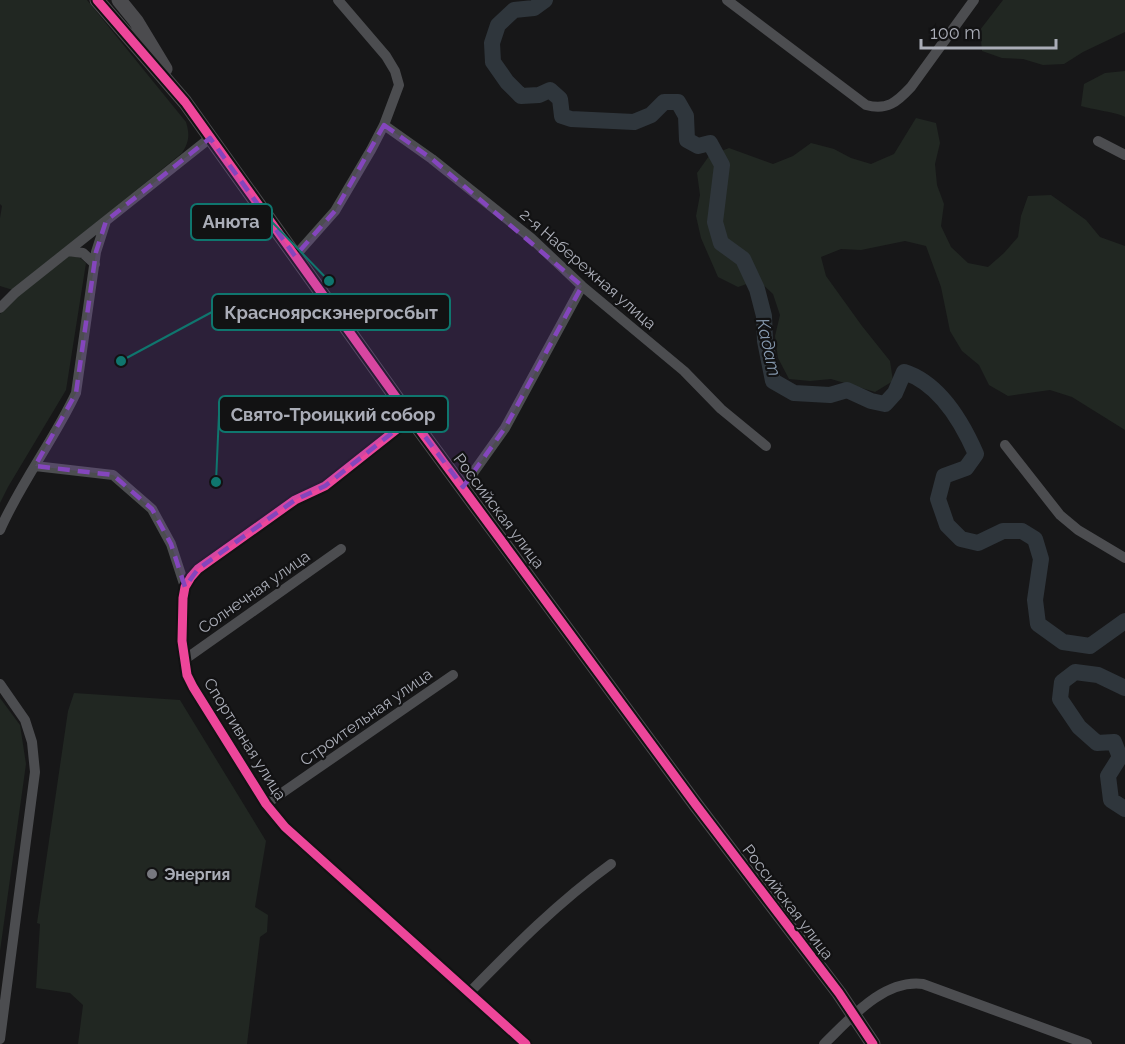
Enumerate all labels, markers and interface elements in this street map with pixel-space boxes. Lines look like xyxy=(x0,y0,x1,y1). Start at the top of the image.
scale bar xyxy=(921,12,1056,50)
text: 100 m xyxy=(930,22,981,43)
callout: Анюта xyxy=(191,204,272,240)
street label: 2-я Набережная улица xyxy=(516,205,660,333)
text: Анюта xyxy=(202,211,260,232)
callout: Красноярскэнергосбыт xyxy=(212,294,450,330)
text: Красноярскэнергосбыт xyxy=(224,302,438,323)
water label: Кадат xyxy=(752,316,786,378)
callout: Свято-Троицкий собор xyxy=(219,396,448,432)
text: Свято-Троицкий собор xyxy=(231,404,435,425)
street label: Российская улица xyxy=(450,450,548,572)
street label: Солнечная улица xyxy=(195,546,313,638)
street label: Строительная улица xyxy=(296,664,436,770)
street label: Спортивная улица xyxy=(200,674,290,804)
street label: Российская улица xyxy=(739,841,837,963)
place label: Энергия xyxy=(164,865,230,884)
marker: Энергия xyxy=(145,867,159,881)

